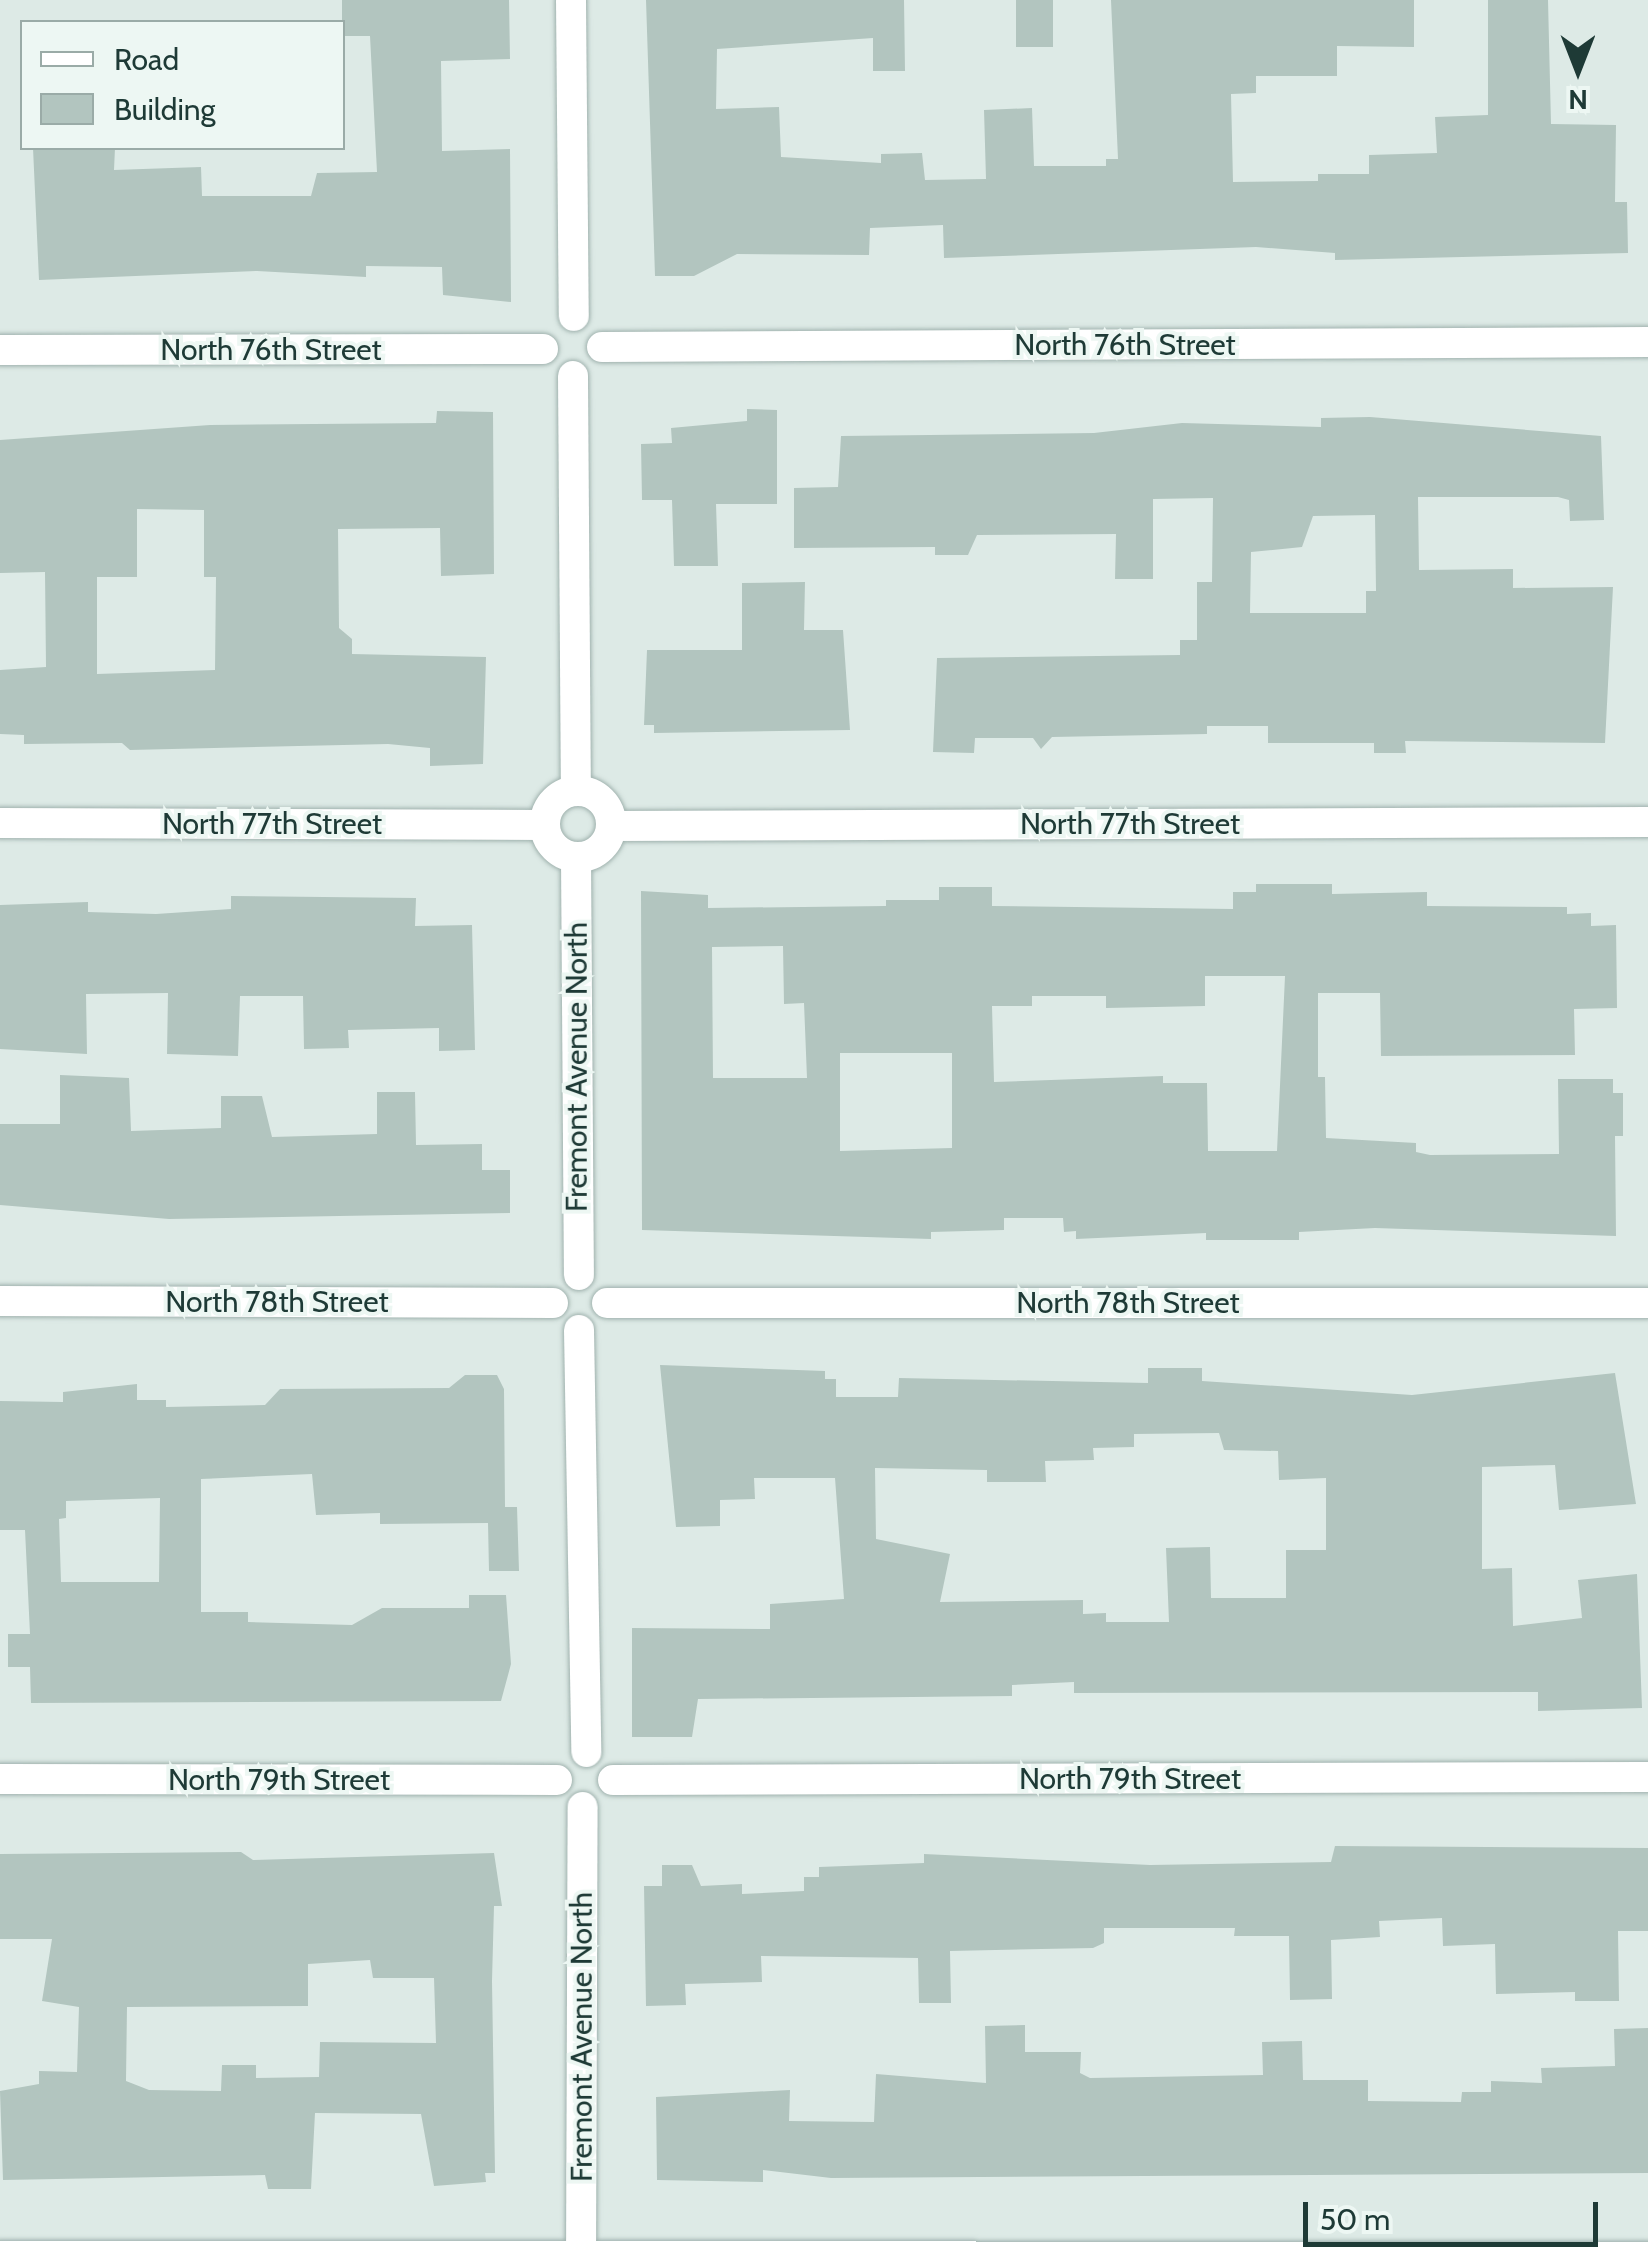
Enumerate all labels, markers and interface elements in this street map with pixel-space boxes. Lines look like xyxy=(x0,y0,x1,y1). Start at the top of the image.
legend xyxy=(20,20,345,150)
north arrow xyxy=(1528,20,1628,120)
text: Road xyxy=(114,41,179,78)
text: N xyxy=(1568,83,1588,117)
text: Building xyxy=(114,91,216,128)
street label: North 76th Street xyxy=(1014,327,1236,363)
street label: North 76th Street xyxy=(160,332,382,368)
street label: North 77th Street xyxy=(162,806,382,842)
street label: North 77th Street xyxy=(1020,806,1240,842)
street label: Fremont Avenue North xyxy=(559,922,595,1212)
street label: North 78th Street xyxy=(165,1284,389,1320)
street label: North 78th Street xyxy=(1016,1285,1240,1321)
street label: North 79th Street xyxy=(1019,1761,1241,1797)
street label: North 79th Street xyxy=(168,1762,390,1798)
street label: Fremont Avenue North xyxy=(564,1892,600,2182)
scale bar xyxy=(1308,2182,1603,2244)
text: 50 m xyxy=(1320,2201,1390,2238)

